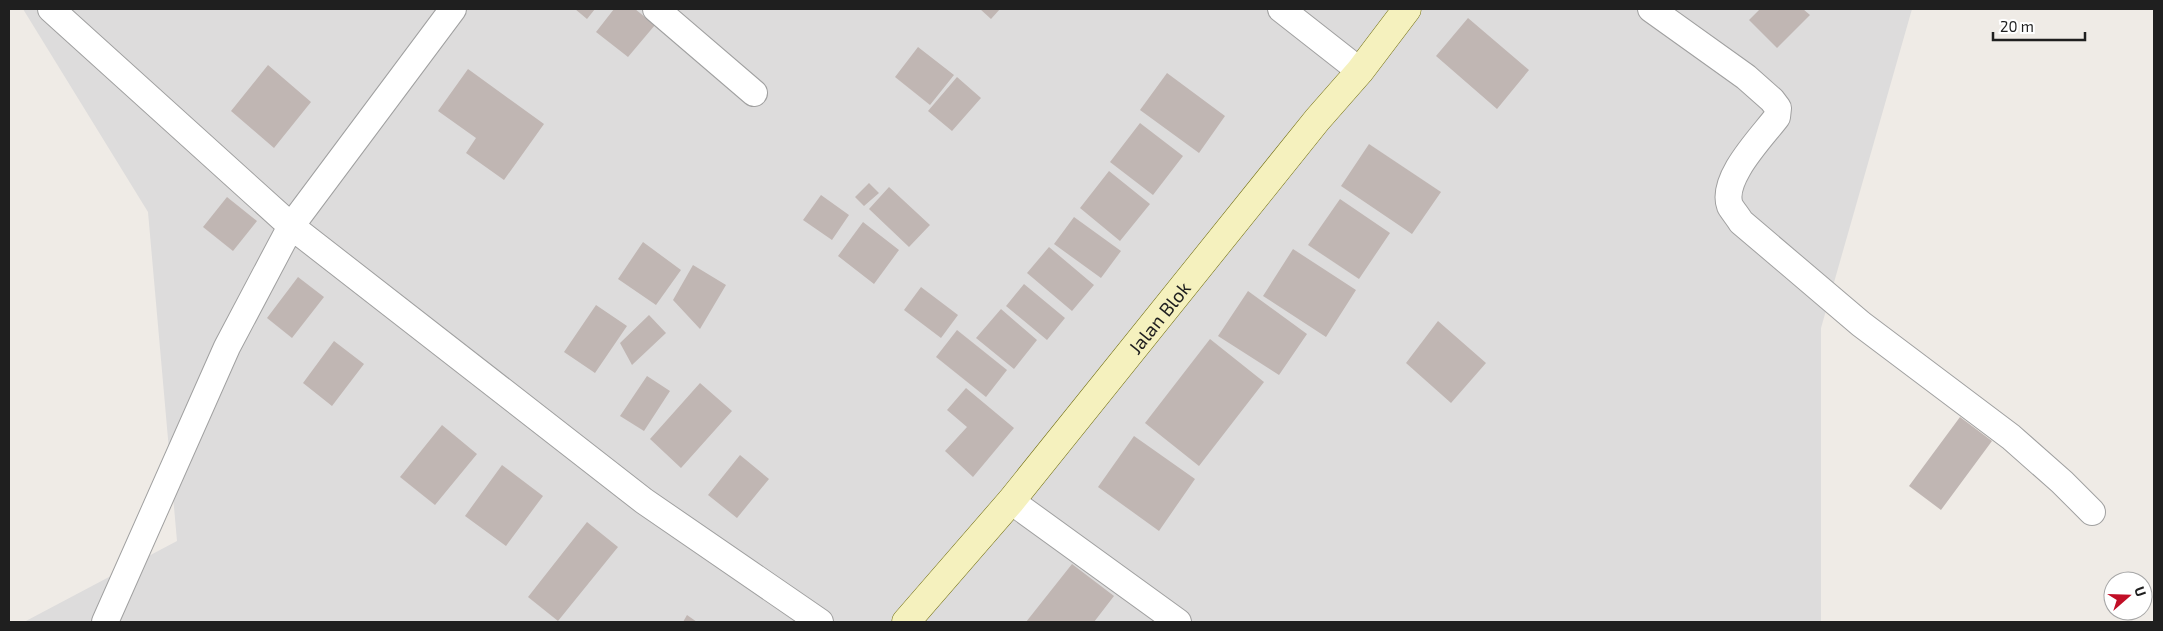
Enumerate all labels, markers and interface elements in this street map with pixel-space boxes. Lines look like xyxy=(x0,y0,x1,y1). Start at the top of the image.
scale bar xyxy=(1993,10,2086,42)
text: 20 m xyxy=(2000,17,2034,35)
street label: Jalan Blok xyxy=(1123,276,1195,358)
north arrow xyxy=(2103,571,2153,621)
text: U xyxy=(2131,584,2150,599)

